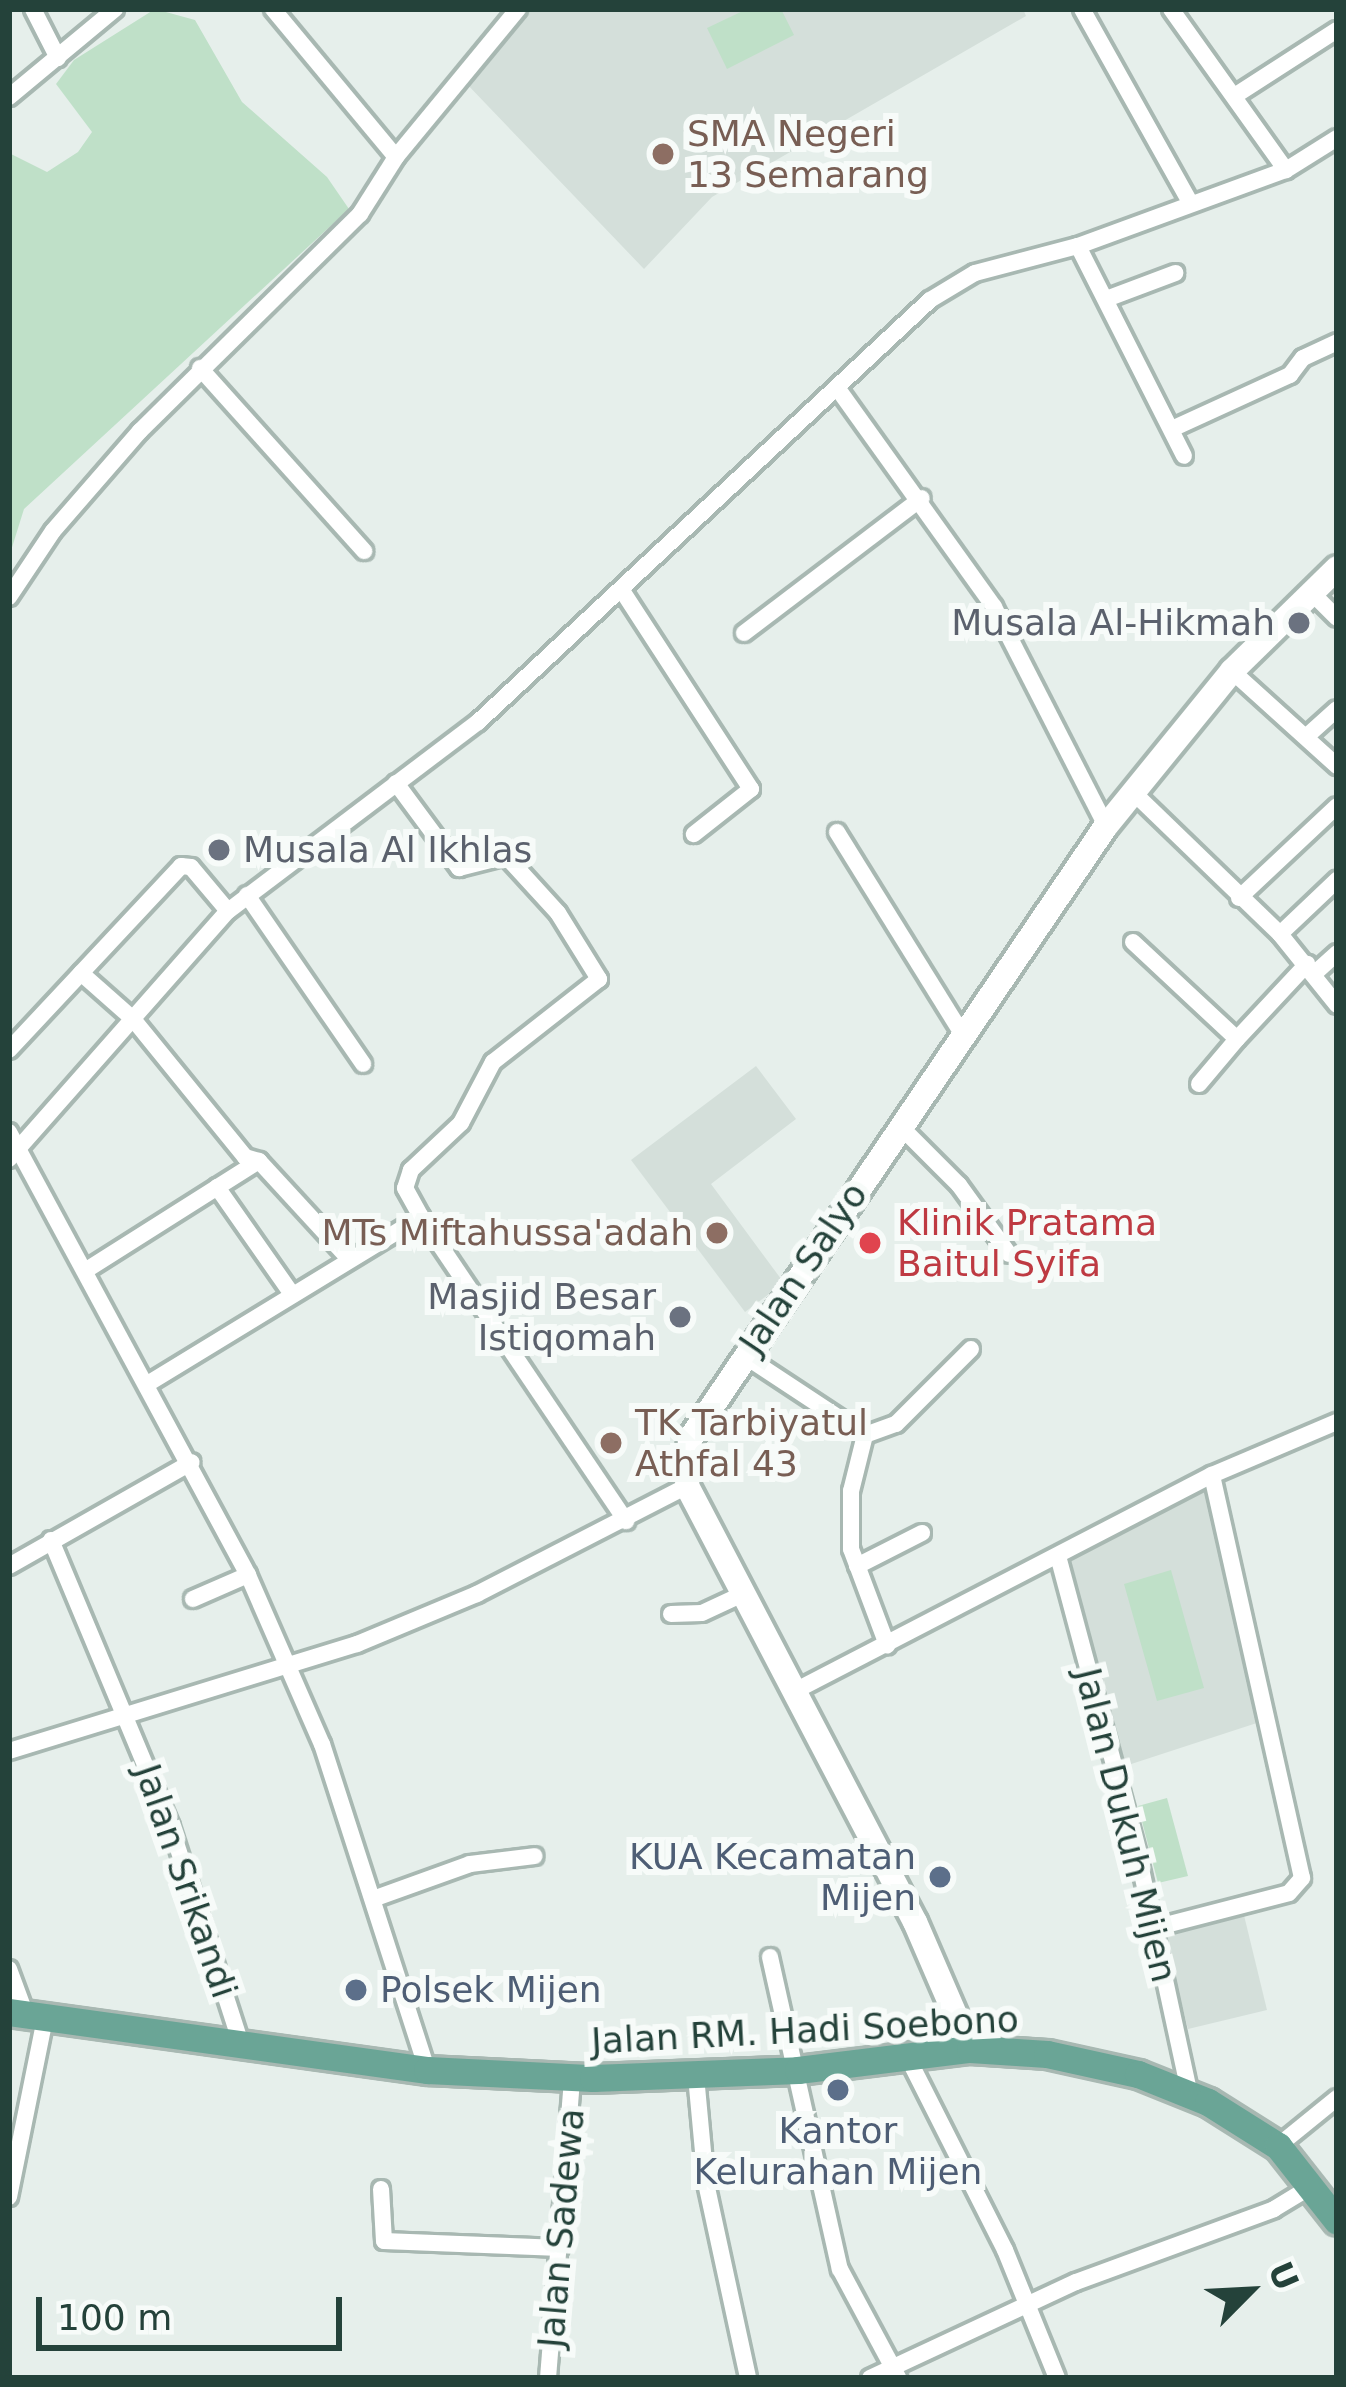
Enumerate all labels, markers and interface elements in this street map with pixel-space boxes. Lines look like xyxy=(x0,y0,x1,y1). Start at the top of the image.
place label: SMA Negeri 13 Semarang xyxy=(687,111,929,196)
marker: SMA Negeri 13 Semarang xyxy=(650,141,676,167)
place label: Musala Al-Hikmah xyxy=(951,601,1275,645)
marker: Musala Al-Hikmah xyxy=(1286,610,1312,636)
place label: Musala Al Ikhlas xyxy=(243,828,532,872)
marker: Musala Al Ikhlas xyxy=(206,837,232,863)
street label: Jalan Salyo xyxy=(730,1174,876,1362)
place label: Klinik Pratama Baitul Syifa xyxy=(897,1200,1157,1285)
place label: MTs Miftahussa'adah xyxy=(322,1211,693,1255)
marker: MTs Miftahussa'adah xyxy=(704,1220,730,1246)
marker: Klinik Pratama Baitul Syifa xyxy=(854,1227,886,1259)
place label: Masjid Besar Istiqomah xyxy=(427,1274,656,1359)
marker: Masjid Besar Istiqomah xyxy=(667,1304,693,1330)
place label: TK Tarbiyatul Athfal 43 xyxy=(635,1400,868,1485)
marker: TK Tarbiyatul Athfal 43 xyxy=(598,1430,624,1456)
street label: Jalan Dukuh Mijen xyxy=(1066,1663,1186,1987)
street label: Jalan Srikandi xyxy=(126,1758,246,2004)
place label: KUA Kecamatan Mijen xyxy=(629,1834,916,1919)
marker: KUA Kecamatan Mijen xyxy=(927,1864,953,1890)
place label: Polsek Mijen xyxy=(380,1968,602,2012)
marker: Polsek Mijen xyxy=(343,1977,369,2003)
street label: Jalan RM. Hadi Soebono xyxy=(590,1997,1020,2063)
marker: Kantor Kelurahan Mijen xyxy=(825,2077,851,2103)
street label: Jalan Sadewa xyxy=(529,2106,593,2350)
place label: Kantor Kelurahan Mijen xyxy=(694,2108,982,2193)
north arrow xyxy=(1190,2231,1310,2351)
text: U xyxy=(1260,2256,1307,2296)
scale bar xyxy=(42,2273,348,2347)
text: 100 m xyxy=(57,2297,172,2338)

